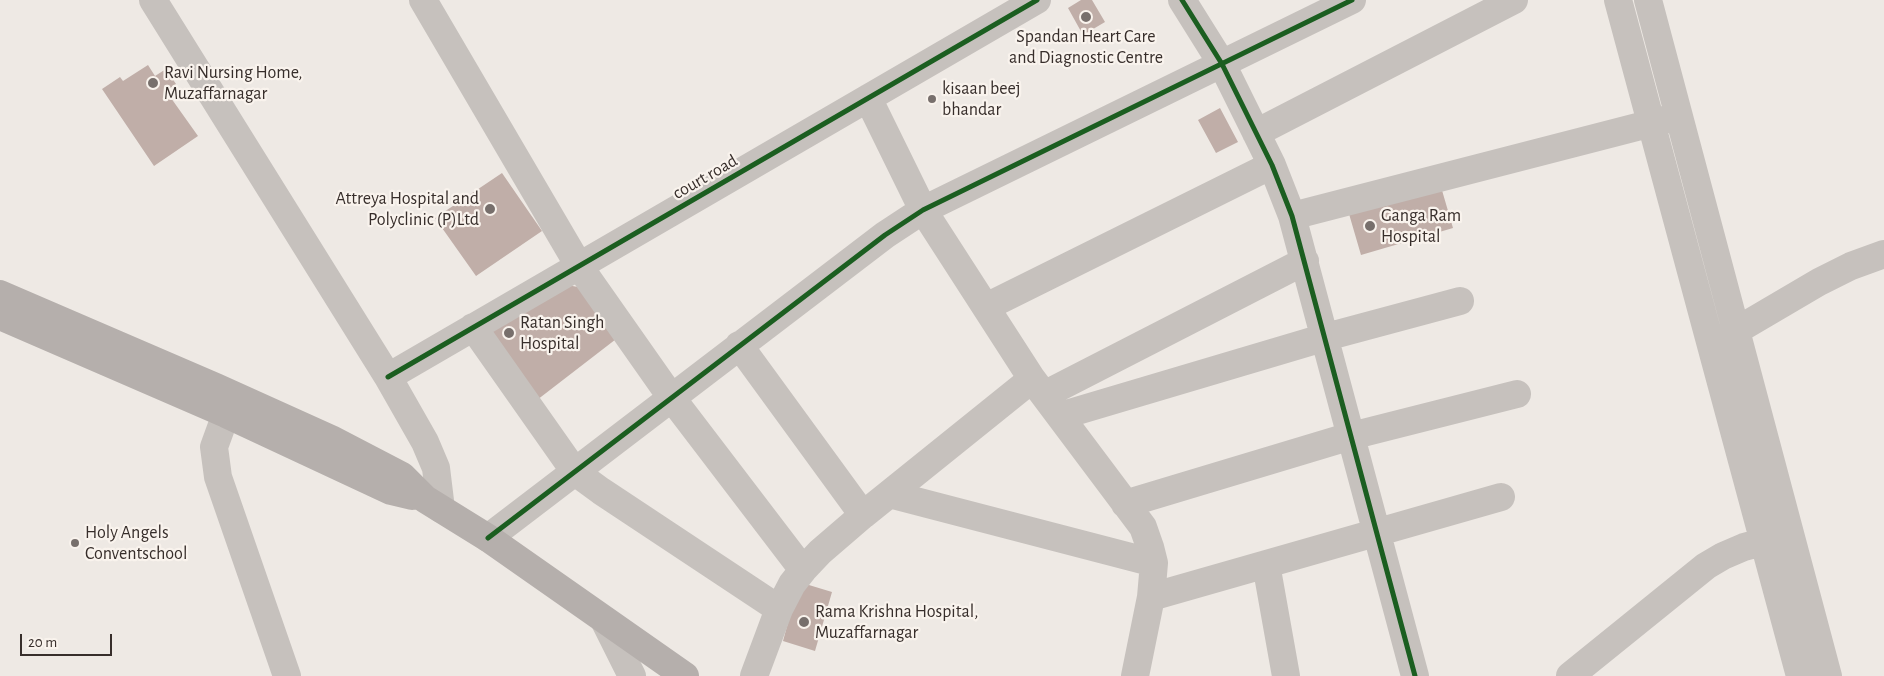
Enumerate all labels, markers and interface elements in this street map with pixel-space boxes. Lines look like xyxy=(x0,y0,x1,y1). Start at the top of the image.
marker: Spandan Heart Care and Diagnostic Centre xyxy=(1079,10,1093,24)
place label: Spandan Heart Care and Diagnostic Centre xyxy=(1009,26,1163,68)
place label: Ravi Nursing Home, Muzaffarnagar xyxy=(164,62,302,104)
marker: Ravi Nursing Home, Muzaffarnagar xyxy=(146,76,160,90)
place label: kisaan beej bhandar xyxy=(942,78,1021,120)
marker: kisaan beej bhandar xyxy=(926,93,938,105)
street label: court road xyxy=(669,150,741,204)
place label: Attreya Hospital and Polyclinic (P)Ltd xyxy=(336,188,479,230)
marker: Attreya Hospital and Polyclinic (P)Ltd xyxy=(483,202,497,216)
place label: Ganga Ram Hospital xyxy=(1381,205,1461,248)
marker: Ganga Ram Hospital xyxy=(1363,219,1377,233)
place label: Ratan Singh Hospital xyxy=(520,312,604,354)
marker: Ratan Singh Hospital xyxy=(502,326,516,340)
place label: Holy Angels Conventschool xyxy=(85,522,187,564)
marker: Holy Angels Conventschool xyxy=(69,537,81,549)
place label: Rama Krishna Hospital, Muzaffarnagar xyxy=(815,601,978,644)
marker: Rama Krishna Hospital, Muzaffarnagar xyxy=(797,615,811,629)
scale bar xyxy=(22,624,115,656)
text: 20 m xyxy=(28,635,57,650)

